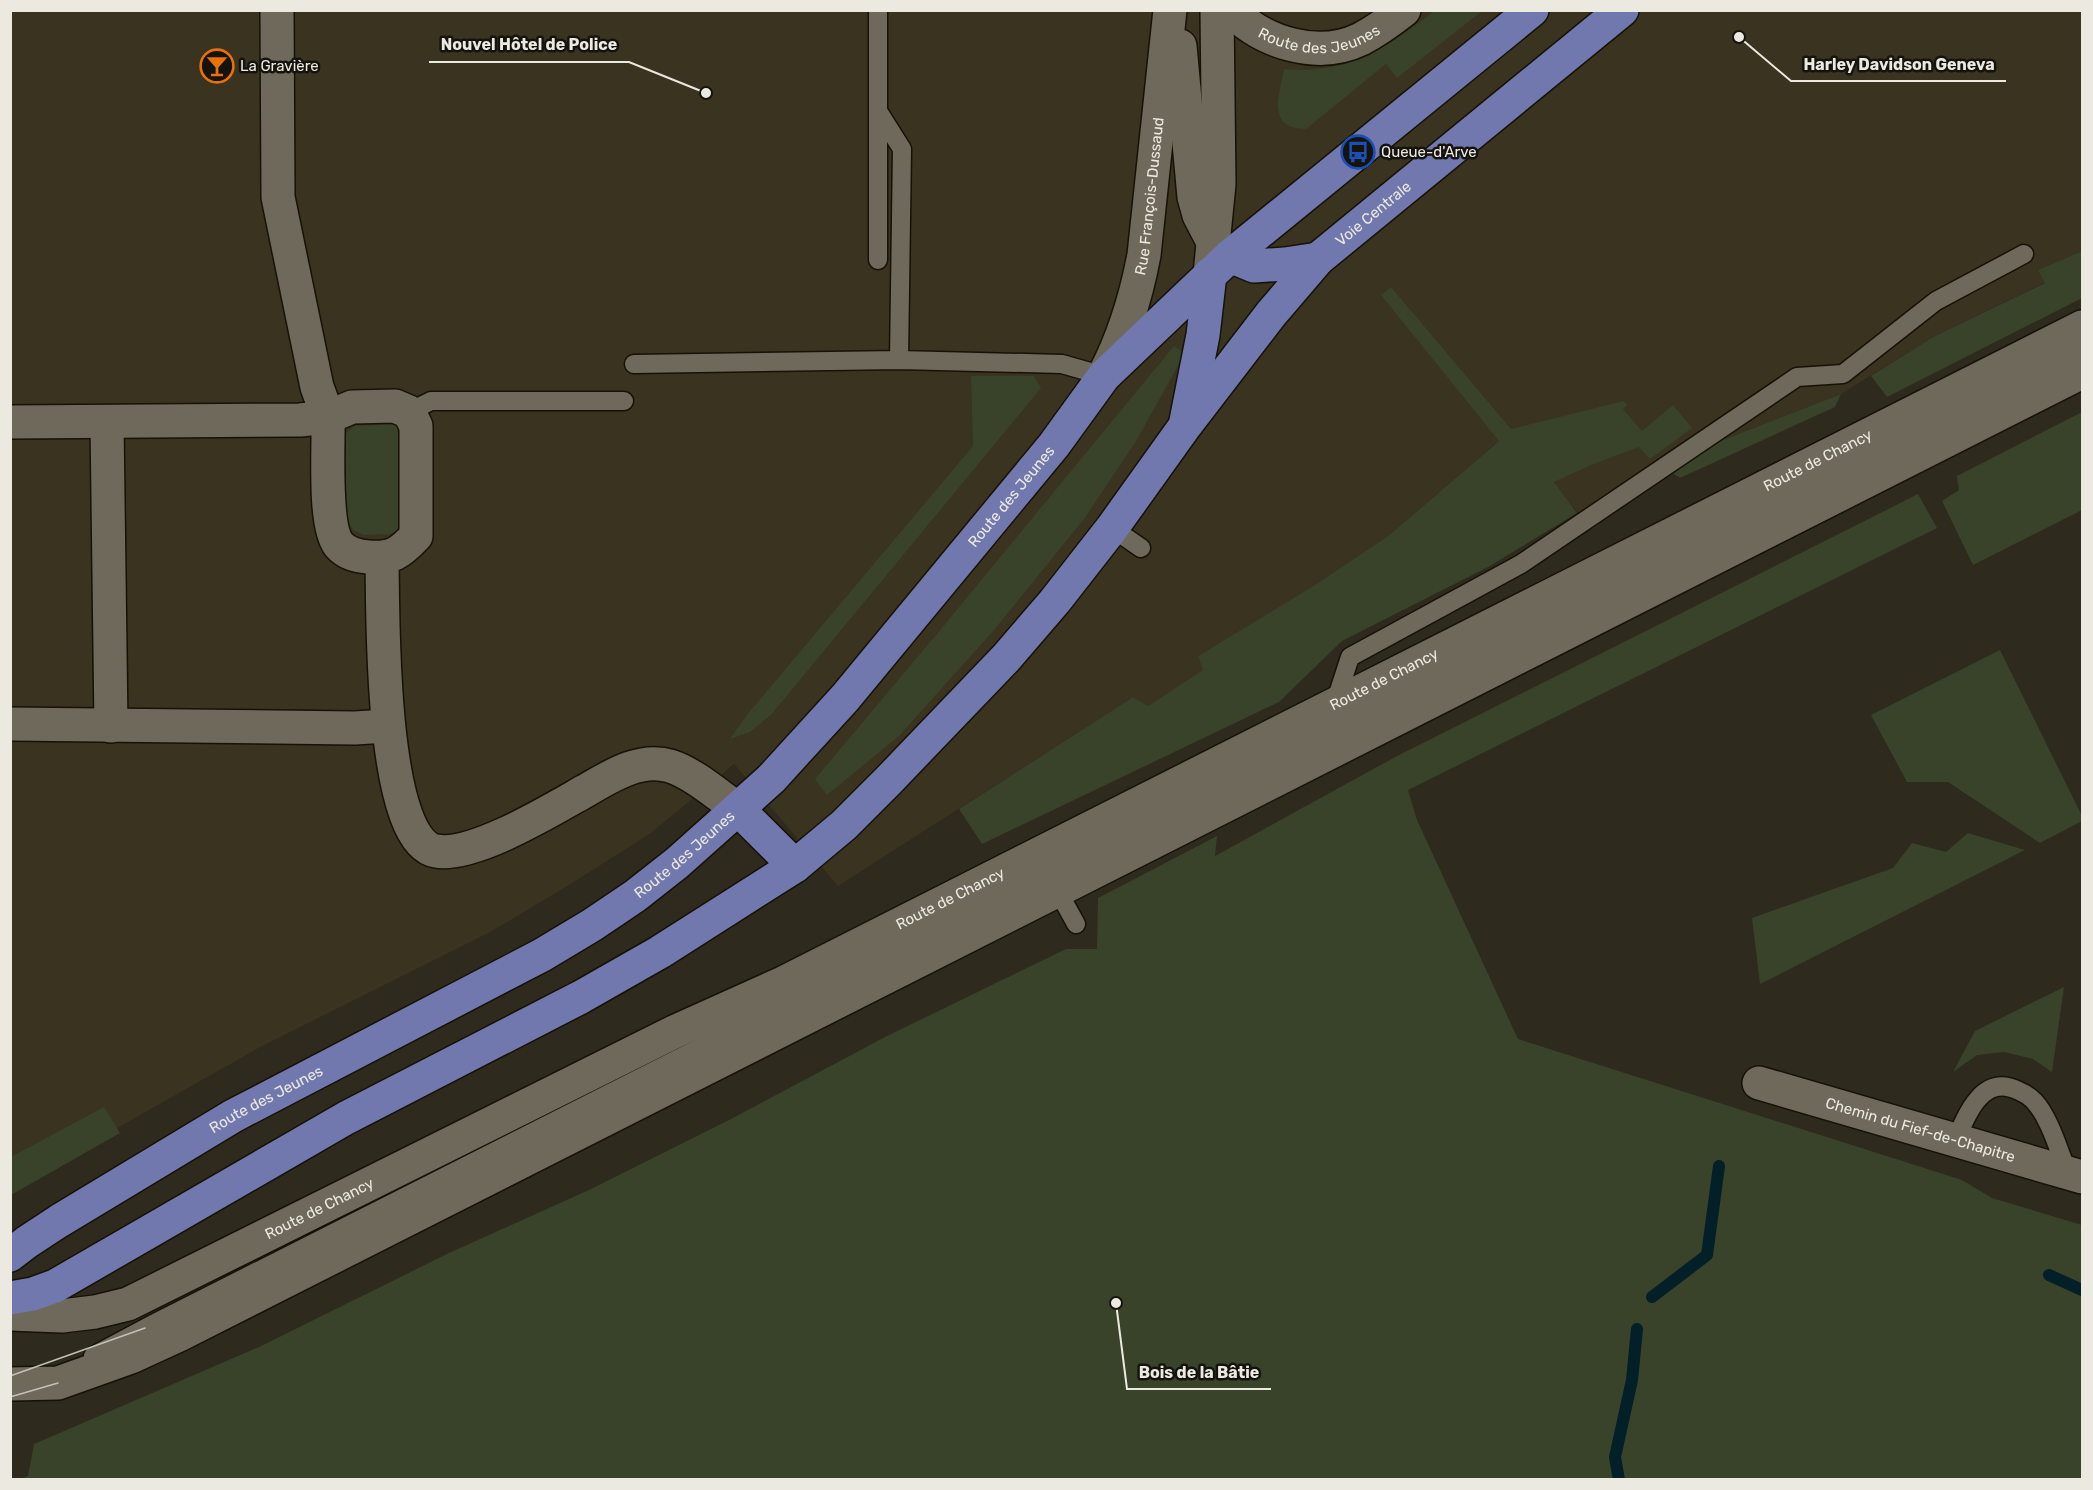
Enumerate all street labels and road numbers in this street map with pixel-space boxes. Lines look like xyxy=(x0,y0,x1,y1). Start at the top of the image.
street label: Route des Jeunes xyxy=(1256,15,1382,37)
street label: Rue François-Dussaud xyxy=(1131,116,1168,277)
street label: Voie Centrale xyxy=(1332,177,1415,250)
street label: Route de Chancy xyxy=(1761,426,1875,495)
street label: Route des Jeunes xyxy=(964,442,1059,551)
street label: Route de Chancy xyxy=(1327,645,1441,714)
street label: Route des Jeunes xyxy=(631,807,739,902)
street label: Route de Chancy xyxy=(893,864,1007,933)
street label: Route des Jeunes xyxy=(206,1062,326,1137)
street label: Chemin du Fief-de-Chapitre xyxy=(1823,1094,2017,1166)
street label: Route de Chancy xyxy=(262,1174,377,1243)

